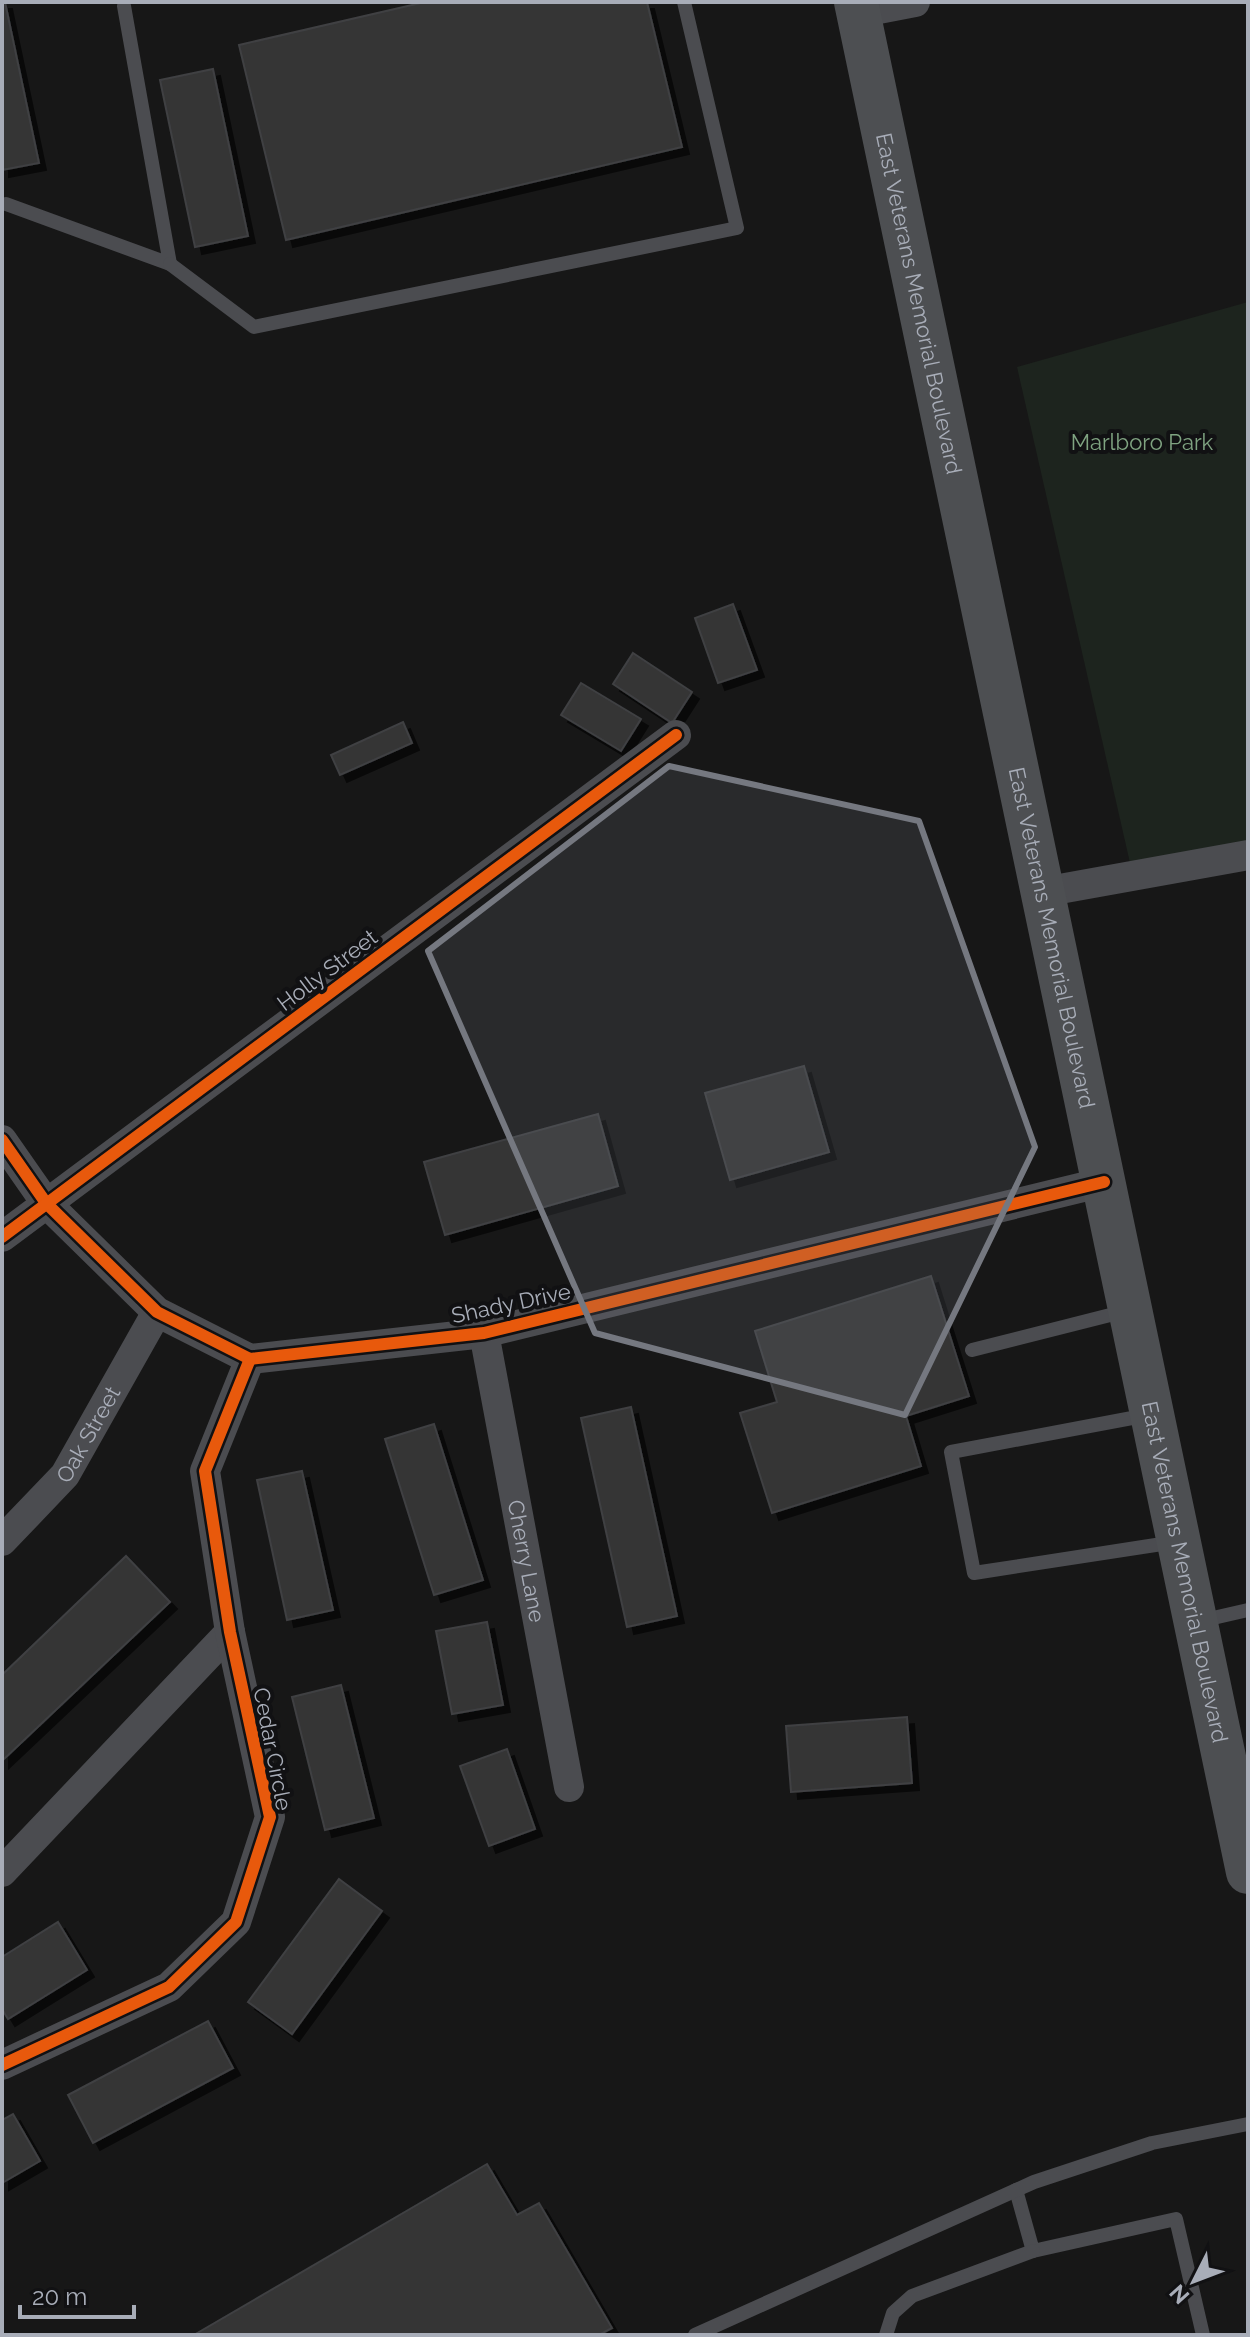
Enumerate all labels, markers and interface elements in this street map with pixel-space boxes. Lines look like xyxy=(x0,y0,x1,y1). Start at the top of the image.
street label: East Veterans Memorial Boulevard xyxy=(871,130,968,477)
park label: Marlboro Park xyxy=(1071,429,1214,455)
street label: East Veterans Memorial Boulevard xyxy=(1004,765,1101,1111)
street label: Holly Street xyxy=(272,924,383,1016)
street label: Shady Drive xyxy=(449,1278,573,1328)
street label: Oak Street xyxy=(50,1381,126,1487)
street label: East Veterans Memorial Boulevard xyxy=(1137,1399,1234,1745)
street label: Cherry Lane xyxy=(503,1498,551,1624)
street label: Cedar Circle xyxy=(248,1685,298,1813)
north arrow xyxy=(1154,2241,1234,2321)
scale bar xyxy=(20,2269,134,2319)
text: N xyxy=(1164,2279,1194,2309)
text: 20 m xyxy=(32,2282,87,2311)

